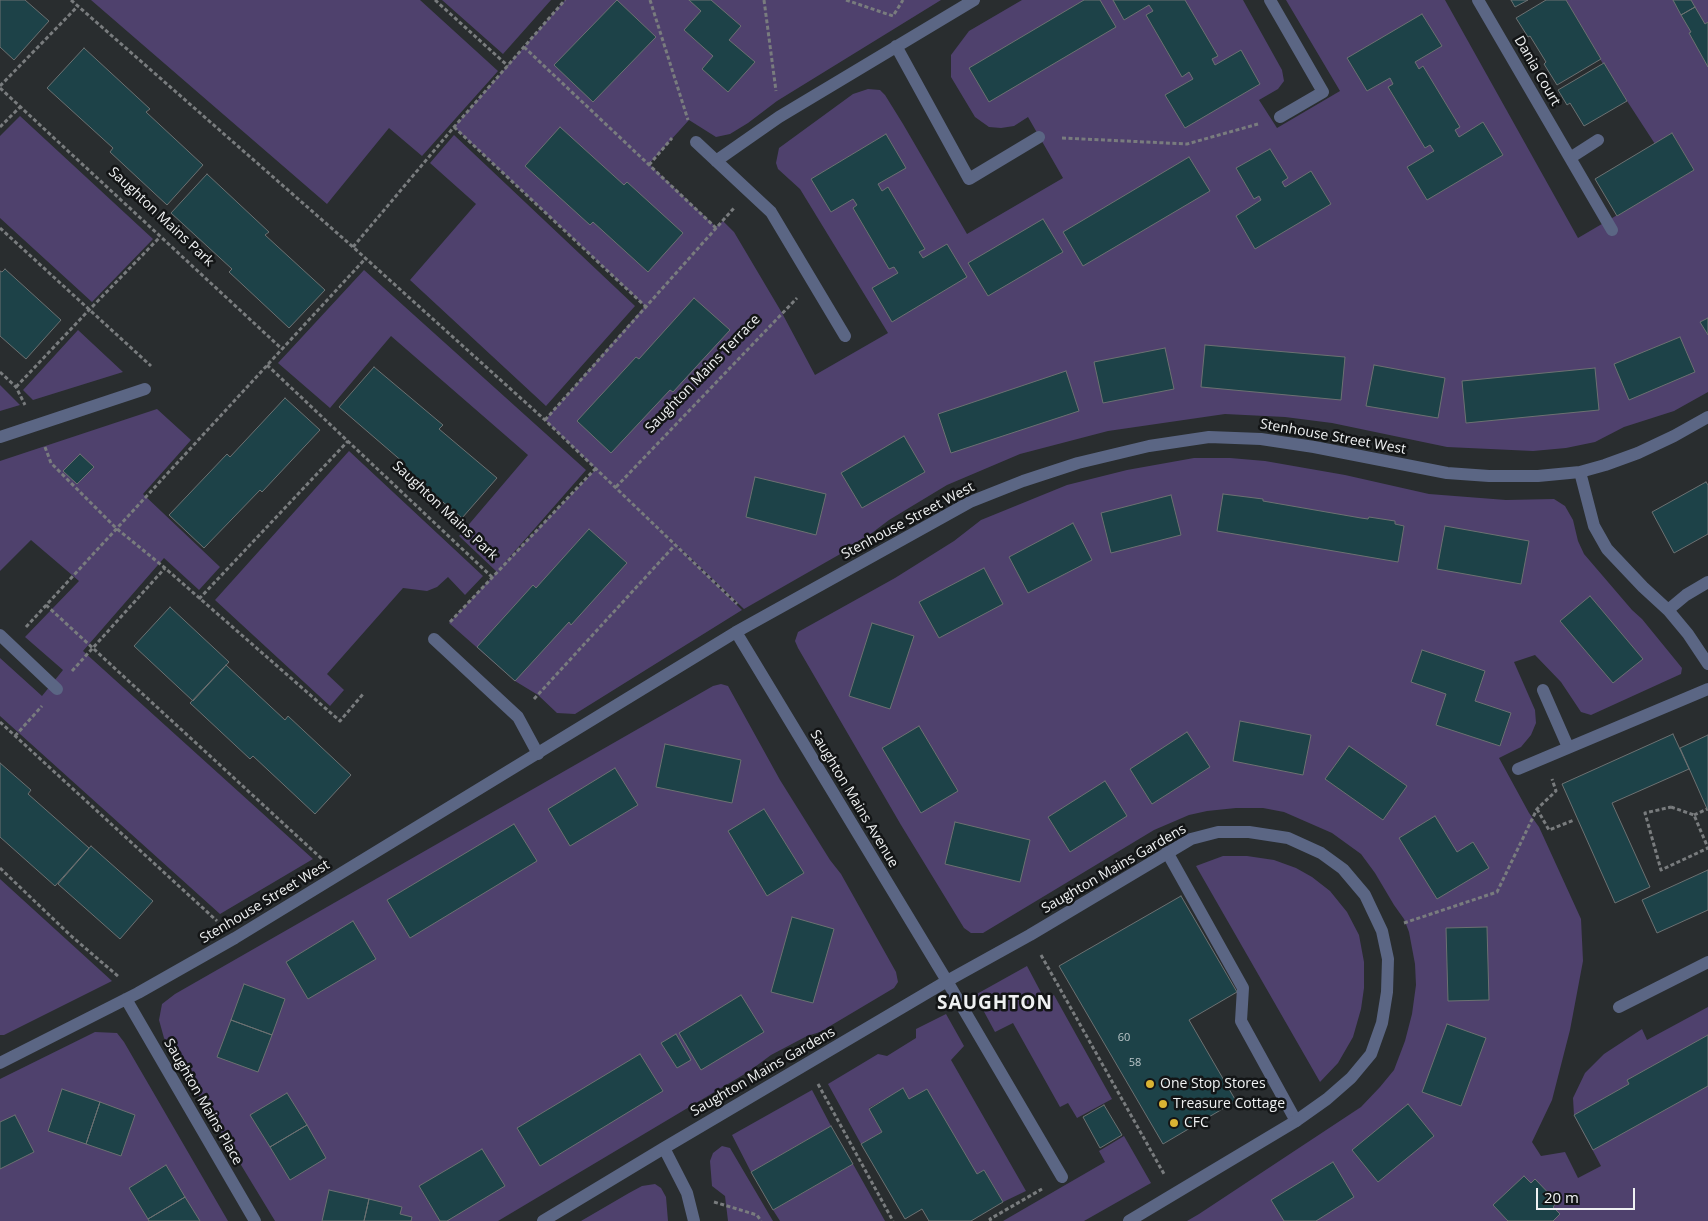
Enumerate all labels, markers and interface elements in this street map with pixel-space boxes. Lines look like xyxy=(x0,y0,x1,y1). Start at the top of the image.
street label: Dania Court xyxy=(1510,33,1564,109)
street label: Saughton Mains Park xyxy=(105,164,217,270)
street label: Saughton Mains Terrace xyxy=(642,311,764,437)
street label: Stenhouse Street West xyxy=(1259,416,1407,458)
street label: Saughton Mains Park xyxy=(389,458,501,564)
street label: Stenhouse Street West xyxy=(839,479,977,563)
street label: Saughton Mains Avenue xyxy=(806,727,902,871)
street label: Saughton Mains Gardens xyxy=(1039,821,1189,917)
street label: Stenhouse Street West xyxy=(197,857,333,947)
district label: SAUGHTON xyxy=(936,993,1054,1015)
street label: Saughton Mains Gardens xyxy=(688,1024,838,1120)
house number: 60 xyxy=(1118,1031,1130,1045)
street label: Saughton Mains Place xyxy=(160,1036,246,1168)
house number: 58 xyxy=(1129,1056,1141,1070)
place label: One Stop Stores xyxy=(1160,1076,1266,1092)
marker: One Stop Stores xyxy=(1144,1078,1156,1090)
place label: Treasure Cottage xyxy=(1173,1096,1285,1112)
marker: Treasure Cottage xyxy=(1157,1098,1169,1110)
place label: CFC xyxy=(1184,1115,1209,1131)
marker: CFC xyxy=(1168,1117,1180,1129)
scale bar xyxy=(1538,1178,1637,1210)
text: 20 m xyxy=(1544,1187,1579,1207)

